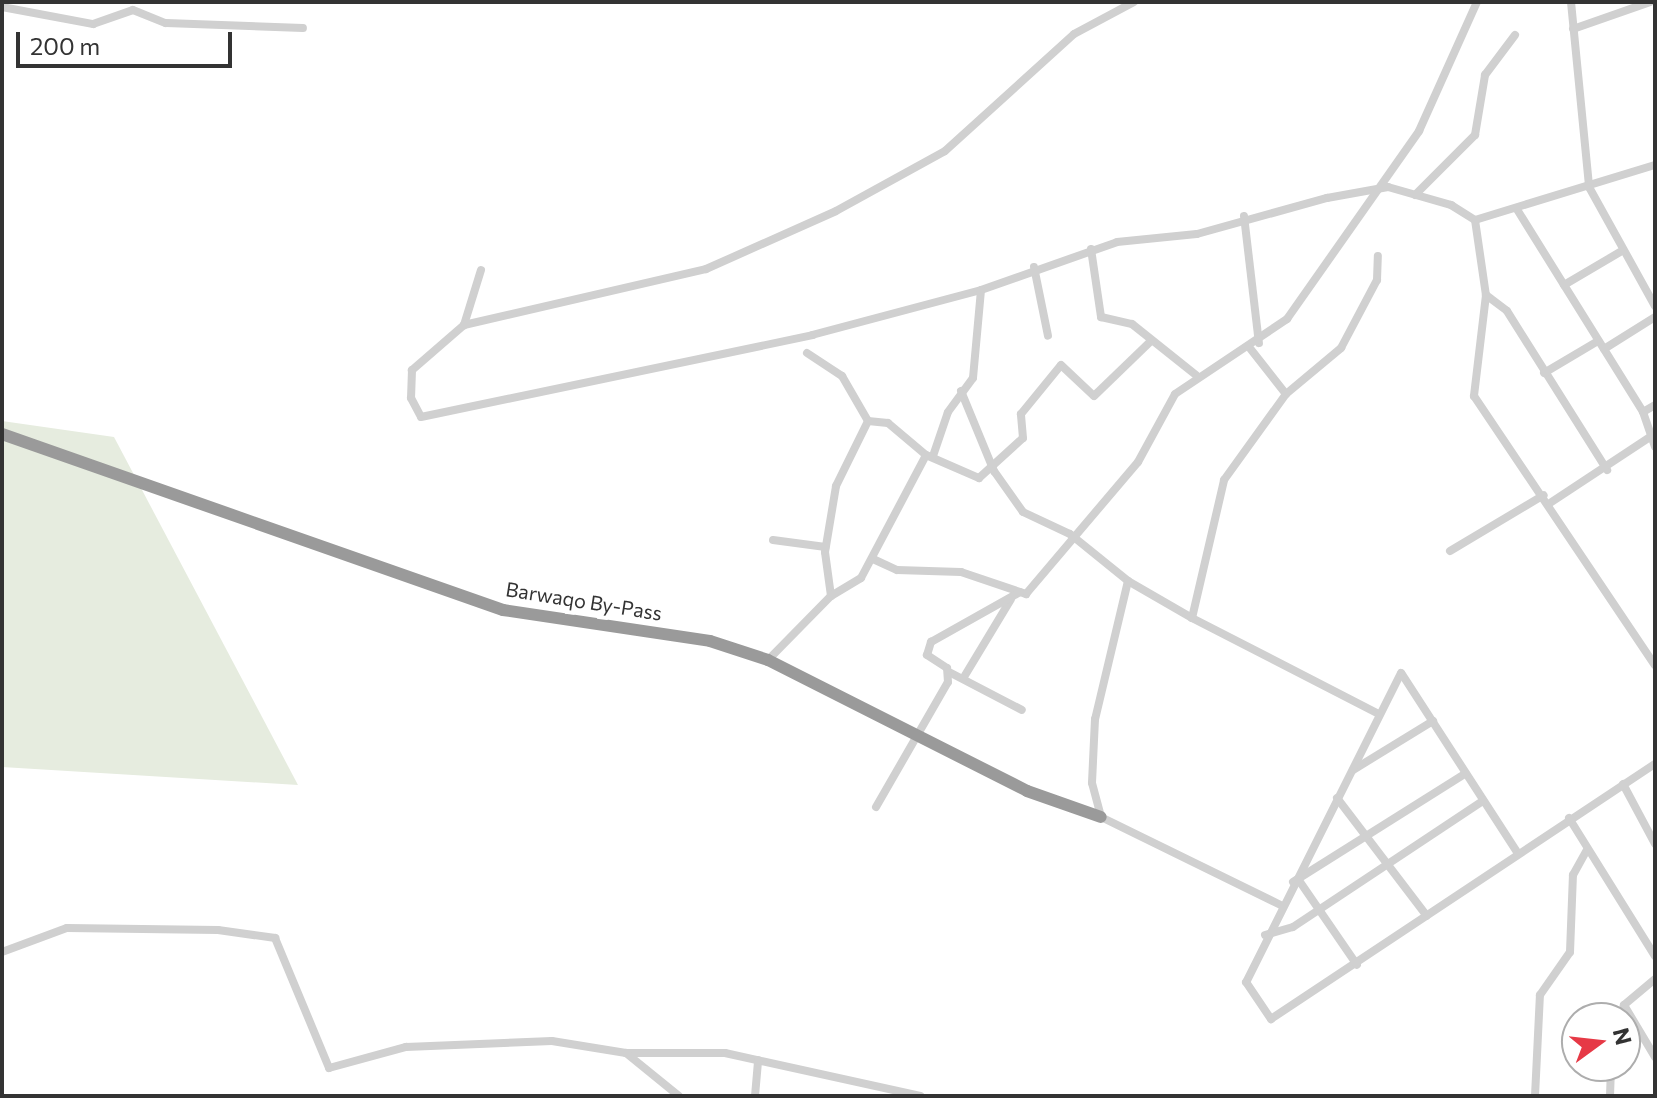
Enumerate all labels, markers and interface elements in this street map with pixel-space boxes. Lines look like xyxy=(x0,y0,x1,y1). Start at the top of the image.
scale bar xyxy=(20,16,236,66)
text: 200 m xyxy=(30,31,100,60)
street label: Barwaqo By-Pass xyxy=(504,577,664,625)
north arrow xyxy=(1561,1002,1641,1082)
text: N xyxy=(1608,1025,1638,1048)

